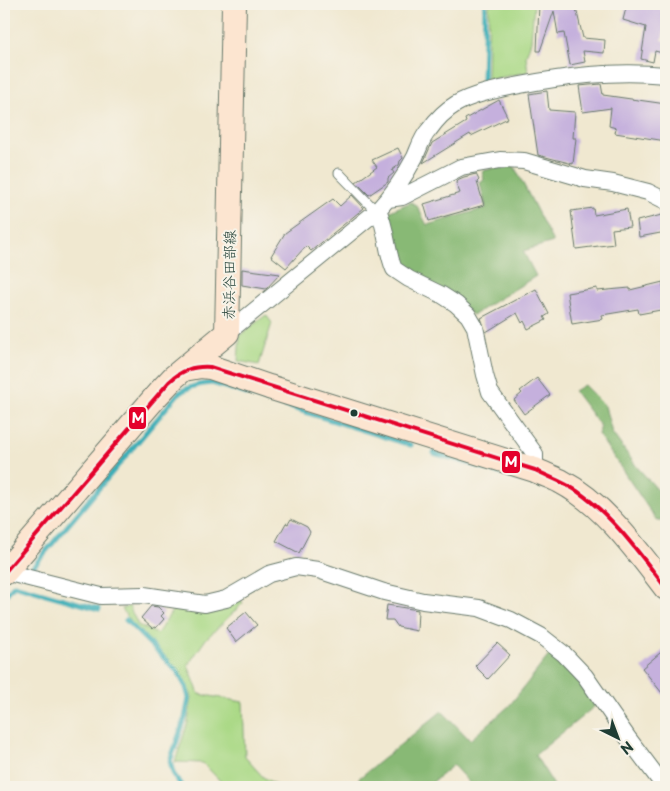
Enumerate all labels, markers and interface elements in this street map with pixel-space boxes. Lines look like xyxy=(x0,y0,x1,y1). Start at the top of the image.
street label: 赤浜谷田部線 xyxy=(216,230,240,320)
line badge: M xyxy=(128,406,147,430)
text: M xyxy=(131,407,145,428)
unlabelled marker xyxy=(349,408,359,418)
line badge: M xyxy=(501,450,521,474)
text: M xyxy=(504,451,518,472)
north arrow xyxy=(592,714,642,764)
text: N xyxy=(616,737,638,760)

